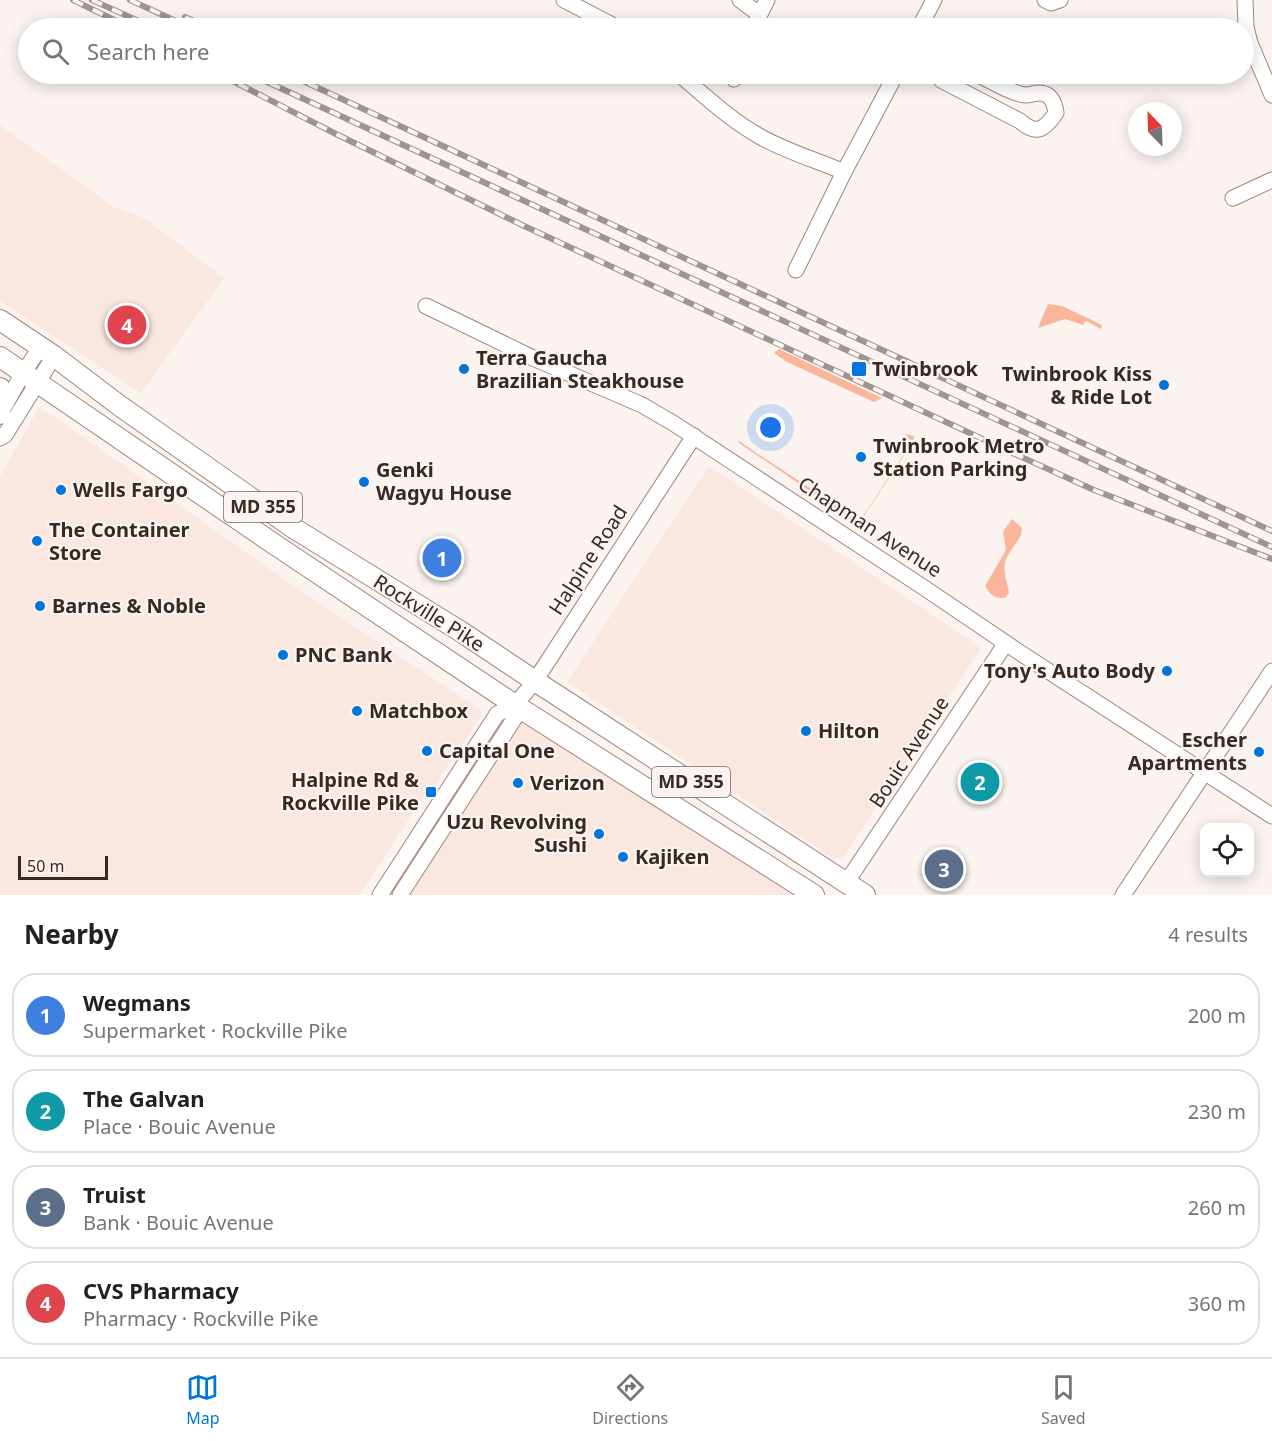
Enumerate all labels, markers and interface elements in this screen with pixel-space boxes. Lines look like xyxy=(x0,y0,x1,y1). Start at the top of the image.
search box xyxy=(18,18,1254,84)
icon: search xyxy=(39,35,72,68)
text: Search here xyxy=(87,36,209,66)
north arrow xyxy=(1128,102,1182,156)
pin: 4 xyxy=(108,302,146,348)
place label: Terra Gaucha Brazilian Steakhouse xyxy=(476,344,684,394)
place label: Twinbrook xyxy=(872,355,978,382)
marker: Twinbrook xyxy=(850,360,868,378)
place label: Twinbrook Kiss & Ride Lot xyxy=(1002,360,1152,410)
marker: Terra Gaucha Brazilian Steakhouse xyxy=(457,362,471,376)
marker: Twinbrook Kiss & Ride Lot xyxy=(1157,378,1171,392)
your location xyxy=(756,413,785,442)
place label: Twinbrook Metro Station Parking xyxy=(873,432,1045,482)
marker: Twinbrook Metro Station Parking xyxy=(854,450,868,464)
place label: Genki Wagyu House xyxy=(376,456,512,506)
street label: Chapman Avenue xyxy=(793,470,947,583)
marker: Genki Wagyu House xyxy=(357,475,371,489)
place label: Wells Fargo xyxy=(73,476,188,503)
marker: Wells Fargo xyxy=(54,483,68,497)
road number: MD 355 xyxy=(224,492,302,522)
street label: Halpine Road xyxy=(542,500,633,620)
place label: The Container Store xyxy=(49,516,190,566)
marker: The Container Store xyxy=(30,534,44,548)
pin: 1 xyxy=(422,536,462,580)
street label: Rockville Pike xyxy=(369,568,490,657)
place label: Barnes & Noble xyxy=(52,592,206,619)
marker: Barnes & Noble xyxy=(33,599,47,613)
place label: PNC Bank xyxy=(295,641,393,668)
marker: PNC Bank xyxy=(276,648,290,662)
place label: Tony's Auto Body xyxy=(984,657,1156,684)
marker: Tony's Auto Body xyxy=(1160,664,1174,678)
street label: Bouic Avenue xyxy=(862,691,955,813)
place label: Matchbox xyxy=(369,697,469,724)
marker: Matchbox xyxy=(350,704,364,718)
place label: Hilton xyxy=(818,717,879,744)
marker: Hilton xyxy=(799,724,813,738)
place label: Escher Apartments xyxy=(1128,726,1247,776)
place label: Capital One xyxy=(439,737,555,764)
marker: Capital One xyxy=(420,744,434,758)
marker: Escher Apartments xyxy=(1252,745,1266,759)
pin: 2 xyxy=(960,760,1000,804)
place label: Halpine Rd & Rockville Pike xyxy=(281,766,419,816)
road number: MD 355 xyxy=(652,767,730,797)
place label: Verizon xyxy=(530,769,605,796)
marker: Verizon xyxy=(511,776,525,790)
marker: Halpine Rd & Rockville Pike xyxy=(424,785,438,799)
place label: Uzu Revolving Sushi xyxy=(446,808,587,858)
map controls xyxy=(1200,823,1254,877)
button: locate xyxy=(1200,823,1254,877)
marker: Uzu Revolving Sushi xyxy=(592,827,606,841)
place label: Kajiken xyxy=(635,843,710,870)
pin: 3 xyxy=(924,846,964,892)
marker: Kajiken xyxy=(616,850,630,864)
scale bar xyxy=(18,853,108,880)
text: 50 m xyxy=(27,855,64,877)
text: Nearby xyxy=(24,916,119,952)
text: 4 results xyxy=(1168,921,1248,948)
text: Wegmans xyxy=(83,987,191,1017)
text: 1 xyxy=(40,1002,51,1029)
text: 200 m xyxy=(1188,1002,1246,1029)
text: Supermarket · Rockville Pike xyxy=(83,1017,347,1044)
text: The Galvan xyxy=(83,1083,205,1113)
text: 2 xyxy=(40,1098,51,1125)
text: 230 m xyxy=(1188,1098,1246,1125)
text: Place · Bouic Avenue xyxy=(83,1113,276,1140)
text: Truist xyxy=(83,1179,146,1209)
text: 3 xyxy=(40,1194,51,1221)
text: 260 m xyxy=(1188,1194,1246,1221)
text: Bank · Bouic Avenue xyxy=(83,1209,274,1236)
text: CVS Pharmacy xyxy=(83,1275,239,1305)
text: 4 xyxy=(40,1290,51,1317)
text: 360 m xyxy=(1188,1290,1246,1317)
text: Pharmacy · Rockville Pike xyxy=(83,1305,319,1332)
tab: Map xyxy=(186,1371,220,1429)
tab: Directions xyxy=(592,1371,668,1429)
tab: Saved xyxy=(1041,1371,1086,1429)

